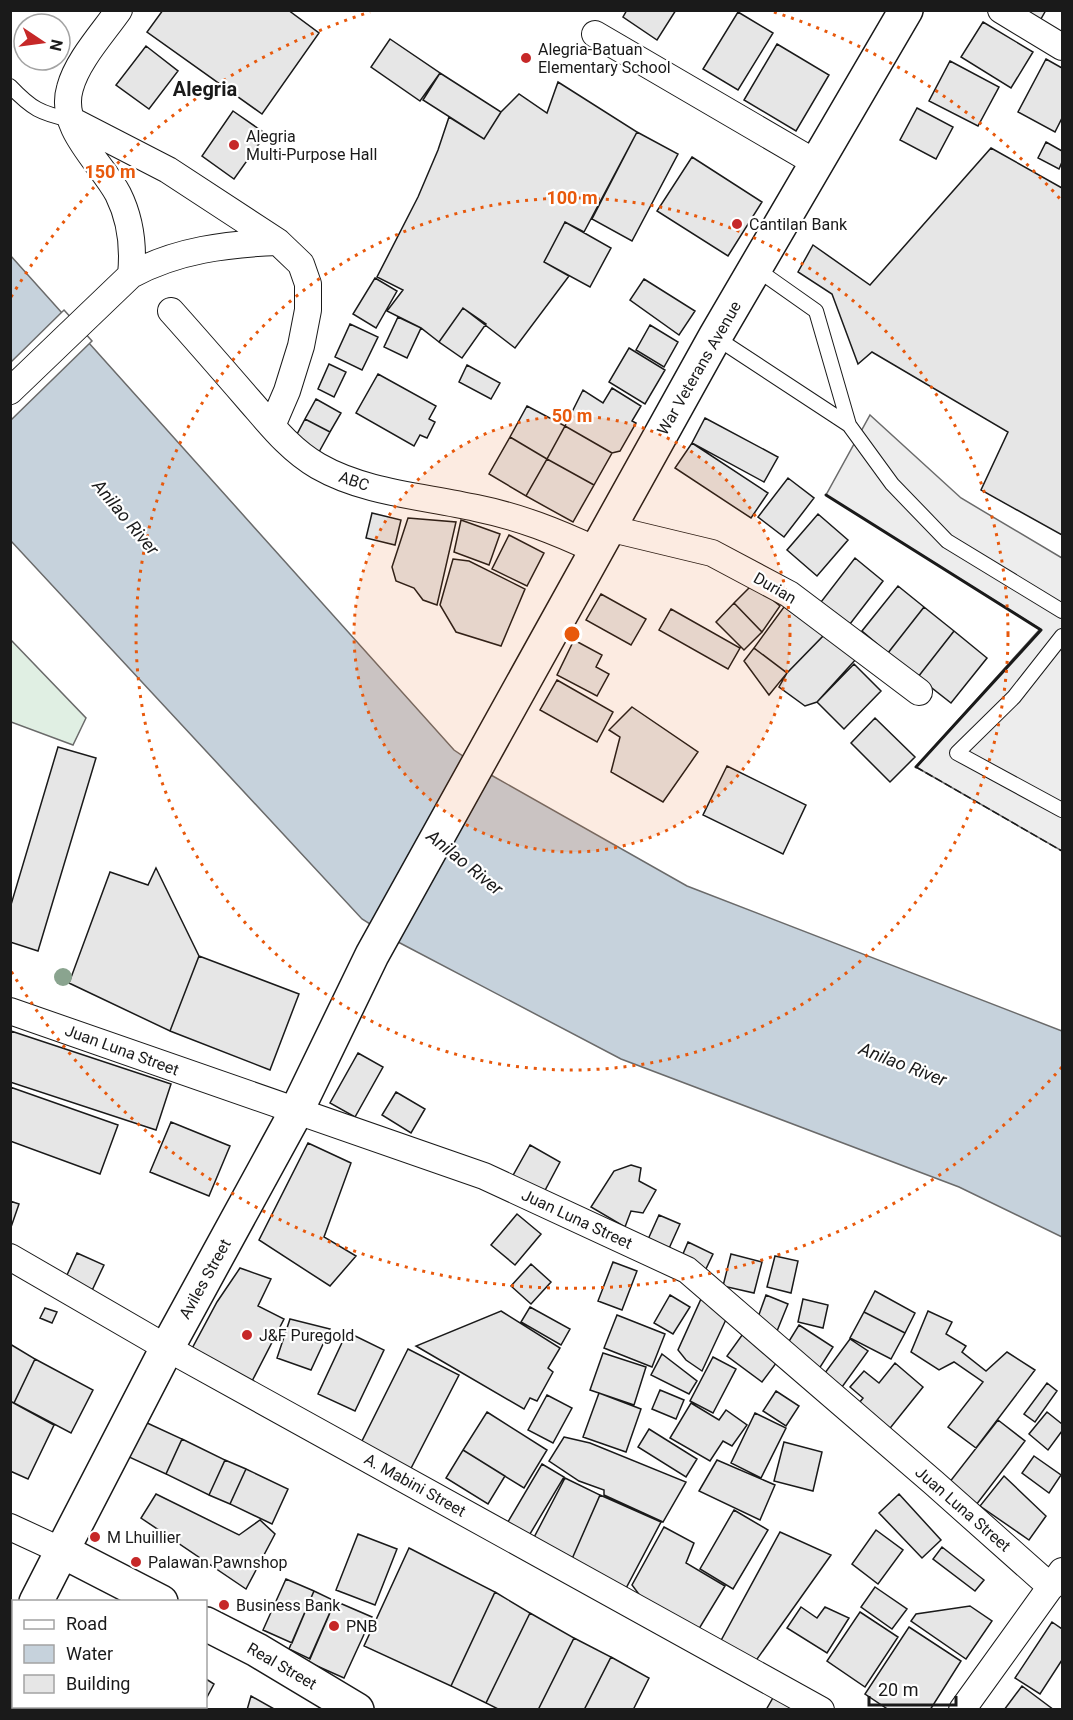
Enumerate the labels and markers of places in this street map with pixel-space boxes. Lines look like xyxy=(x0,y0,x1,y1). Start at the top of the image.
place label: Alegria-Batuan Elementary School xyxy=(538,40,671,77)
marker: Alegria-Batuan Elementary School xyxy=(519,51,533,65)
place label: Alegria Multi-Purpose Hall xyxy=(246,127,377,164)
marker: Alegria Multi-Purpose Hall xyxy=(227,138,241,152)
place label: Cantilan Bank xyxy=(749,215,848,234)
marker: Cantilan Bank xyxy=(730,217,744,231)
centre of rings xyxy=(562,624,582,644)
place label: J&F Puregold xyxy=(259,1326,354,1345)
marker: J&F Puregold xyxy=(240,1328,254,1342)
place label: M Lhuillier xyxy=(107,1528,181,1547)
marker: M Lhuillier xyxy=(88,1530,102,1544)
place label: Palawan Pawnshop xyxy=(148,1553,288,1572)
marker: Palawan Pawnshop xyxy=(129,1555,143,1569)
place label: Business Bank xyxy=(236,1596,341,1615)
marker: Business Bank xyxy=(217,1598,231,1612)
place label: PNB xyxy=(346,1617,378,1636)
marker: PNB xyxy=(327,1619,341,1633)

